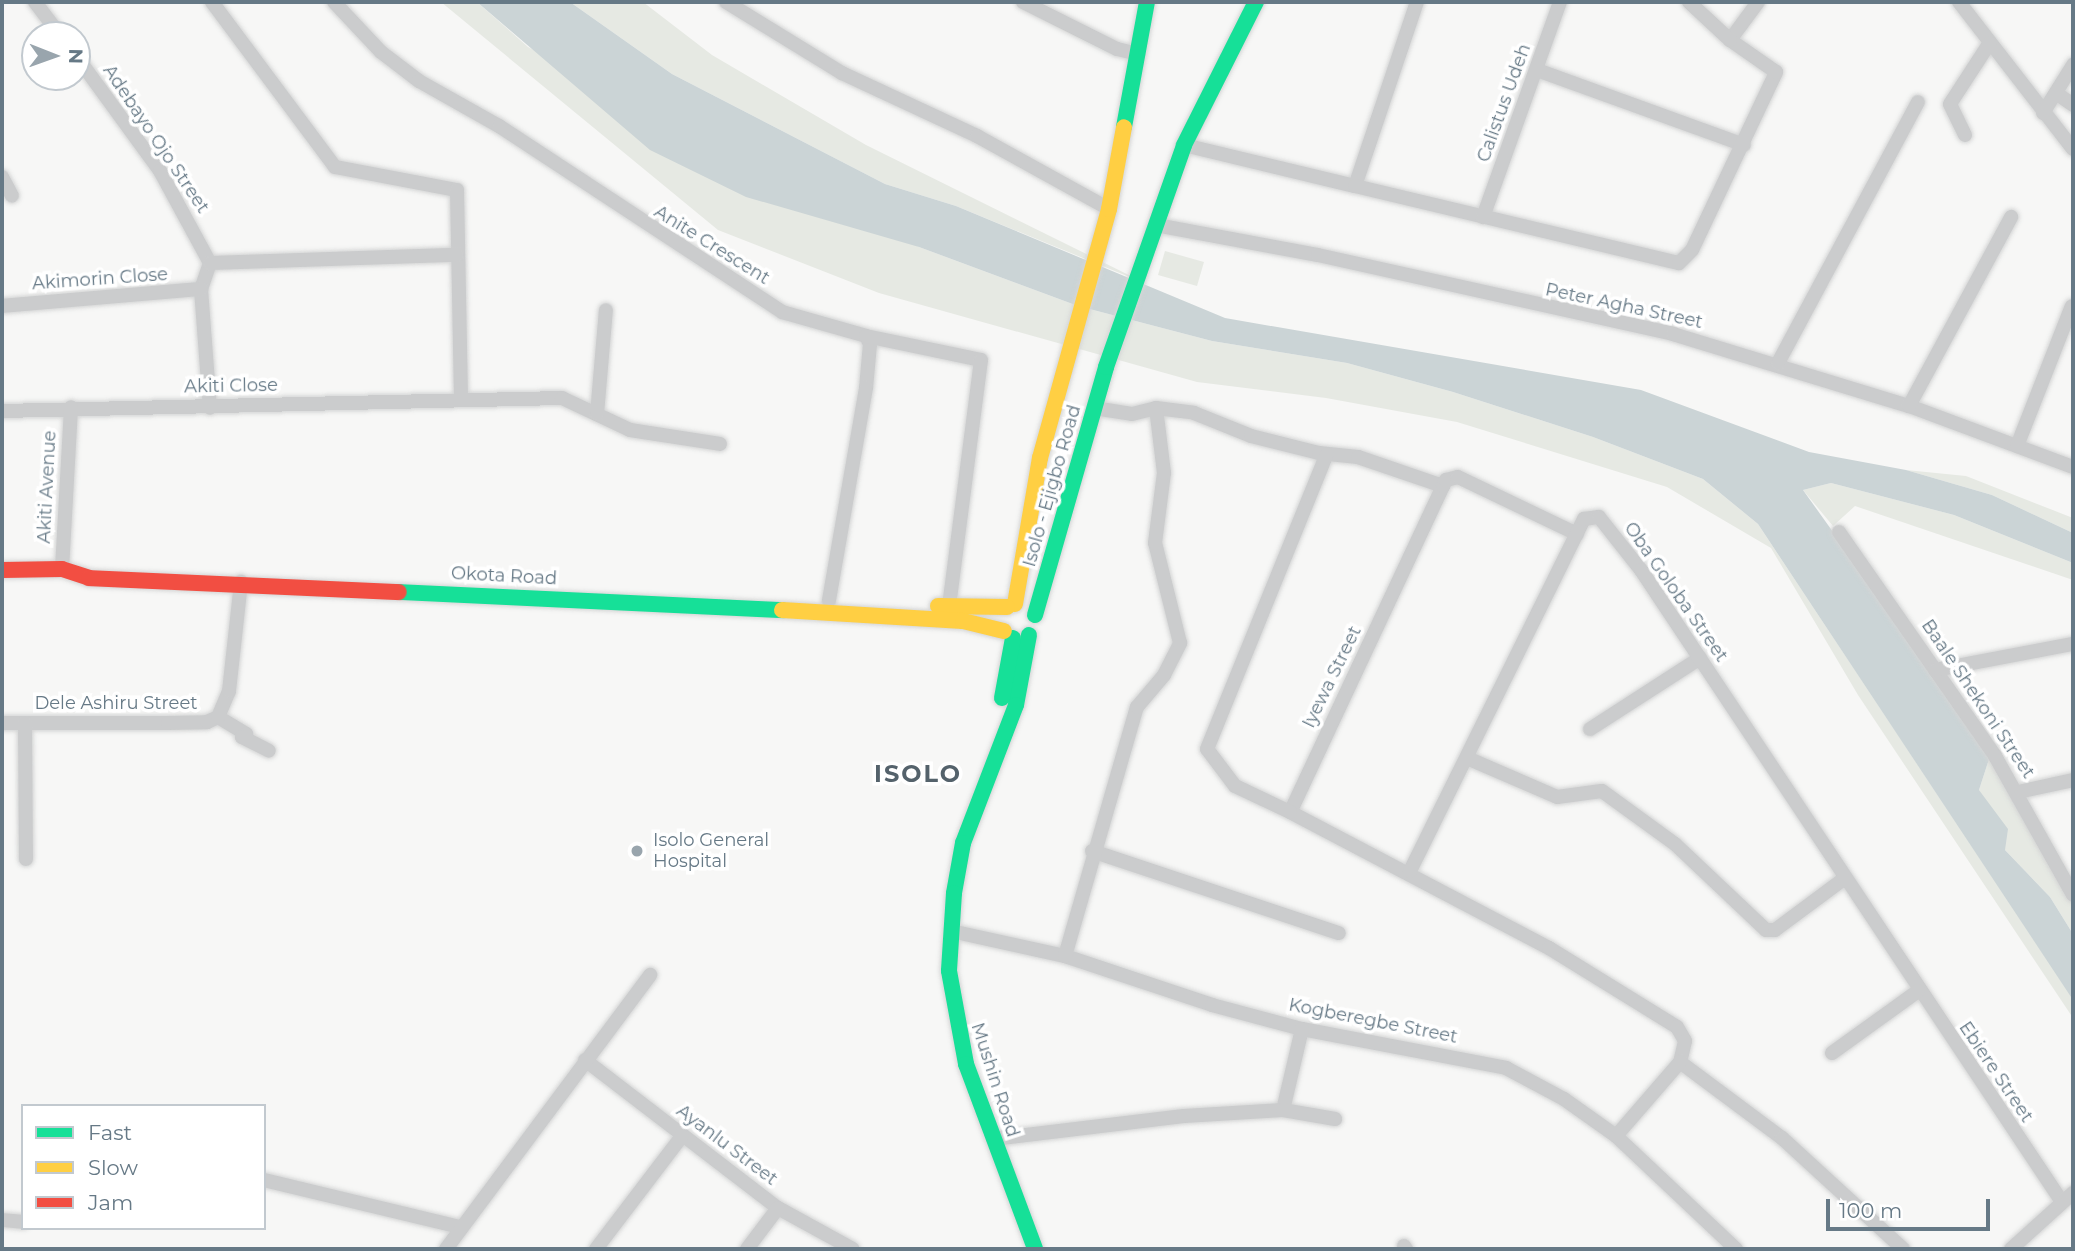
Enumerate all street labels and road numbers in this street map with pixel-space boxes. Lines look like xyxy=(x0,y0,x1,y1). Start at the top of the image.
street label: Calistus Udeh xyxy=(1473,41,1535,165)
street label: Adebayo Ojo Street xyxy=(98,61,214,217)
street label: Anite Crescent xyxy=(650,201,774,289)
street label: Akimorin Close xyxy=(31,263,169,295)
street label: Peter Agha Street xyxy=(1543,279,1705,333)
street label: Akiti Close xyxy=(184,374,278,398)
street label: Isolo - Ejigbo Road xyxy=(1019,403,1085,569)
street label: Akiti Avenue xyxy=(33,430,61,544)
street label: Oba Goloba Street xyxy=(1620,518,1732,666)
street label: Okota Road xyxy=(450,562,558,590)
street label: Baale Shekoni Street xyxy=(1917,615,2039,783)
street label: Iyewa Street xyxy=(1298,622,1366,732)
street label: Dele Ashiru Street xyxy=(34,692,198,714)
street label: Kogberegbe Street xyxy=(1287,994,1459,1048)
street label: Ebiere Street xyxy=(1954,1017,2038,1127)
street label: Mushin Road xyxy=(966,1020,1024,1140)
street label: Ayanlu Street xyxy=(672,1100,782,1190)

